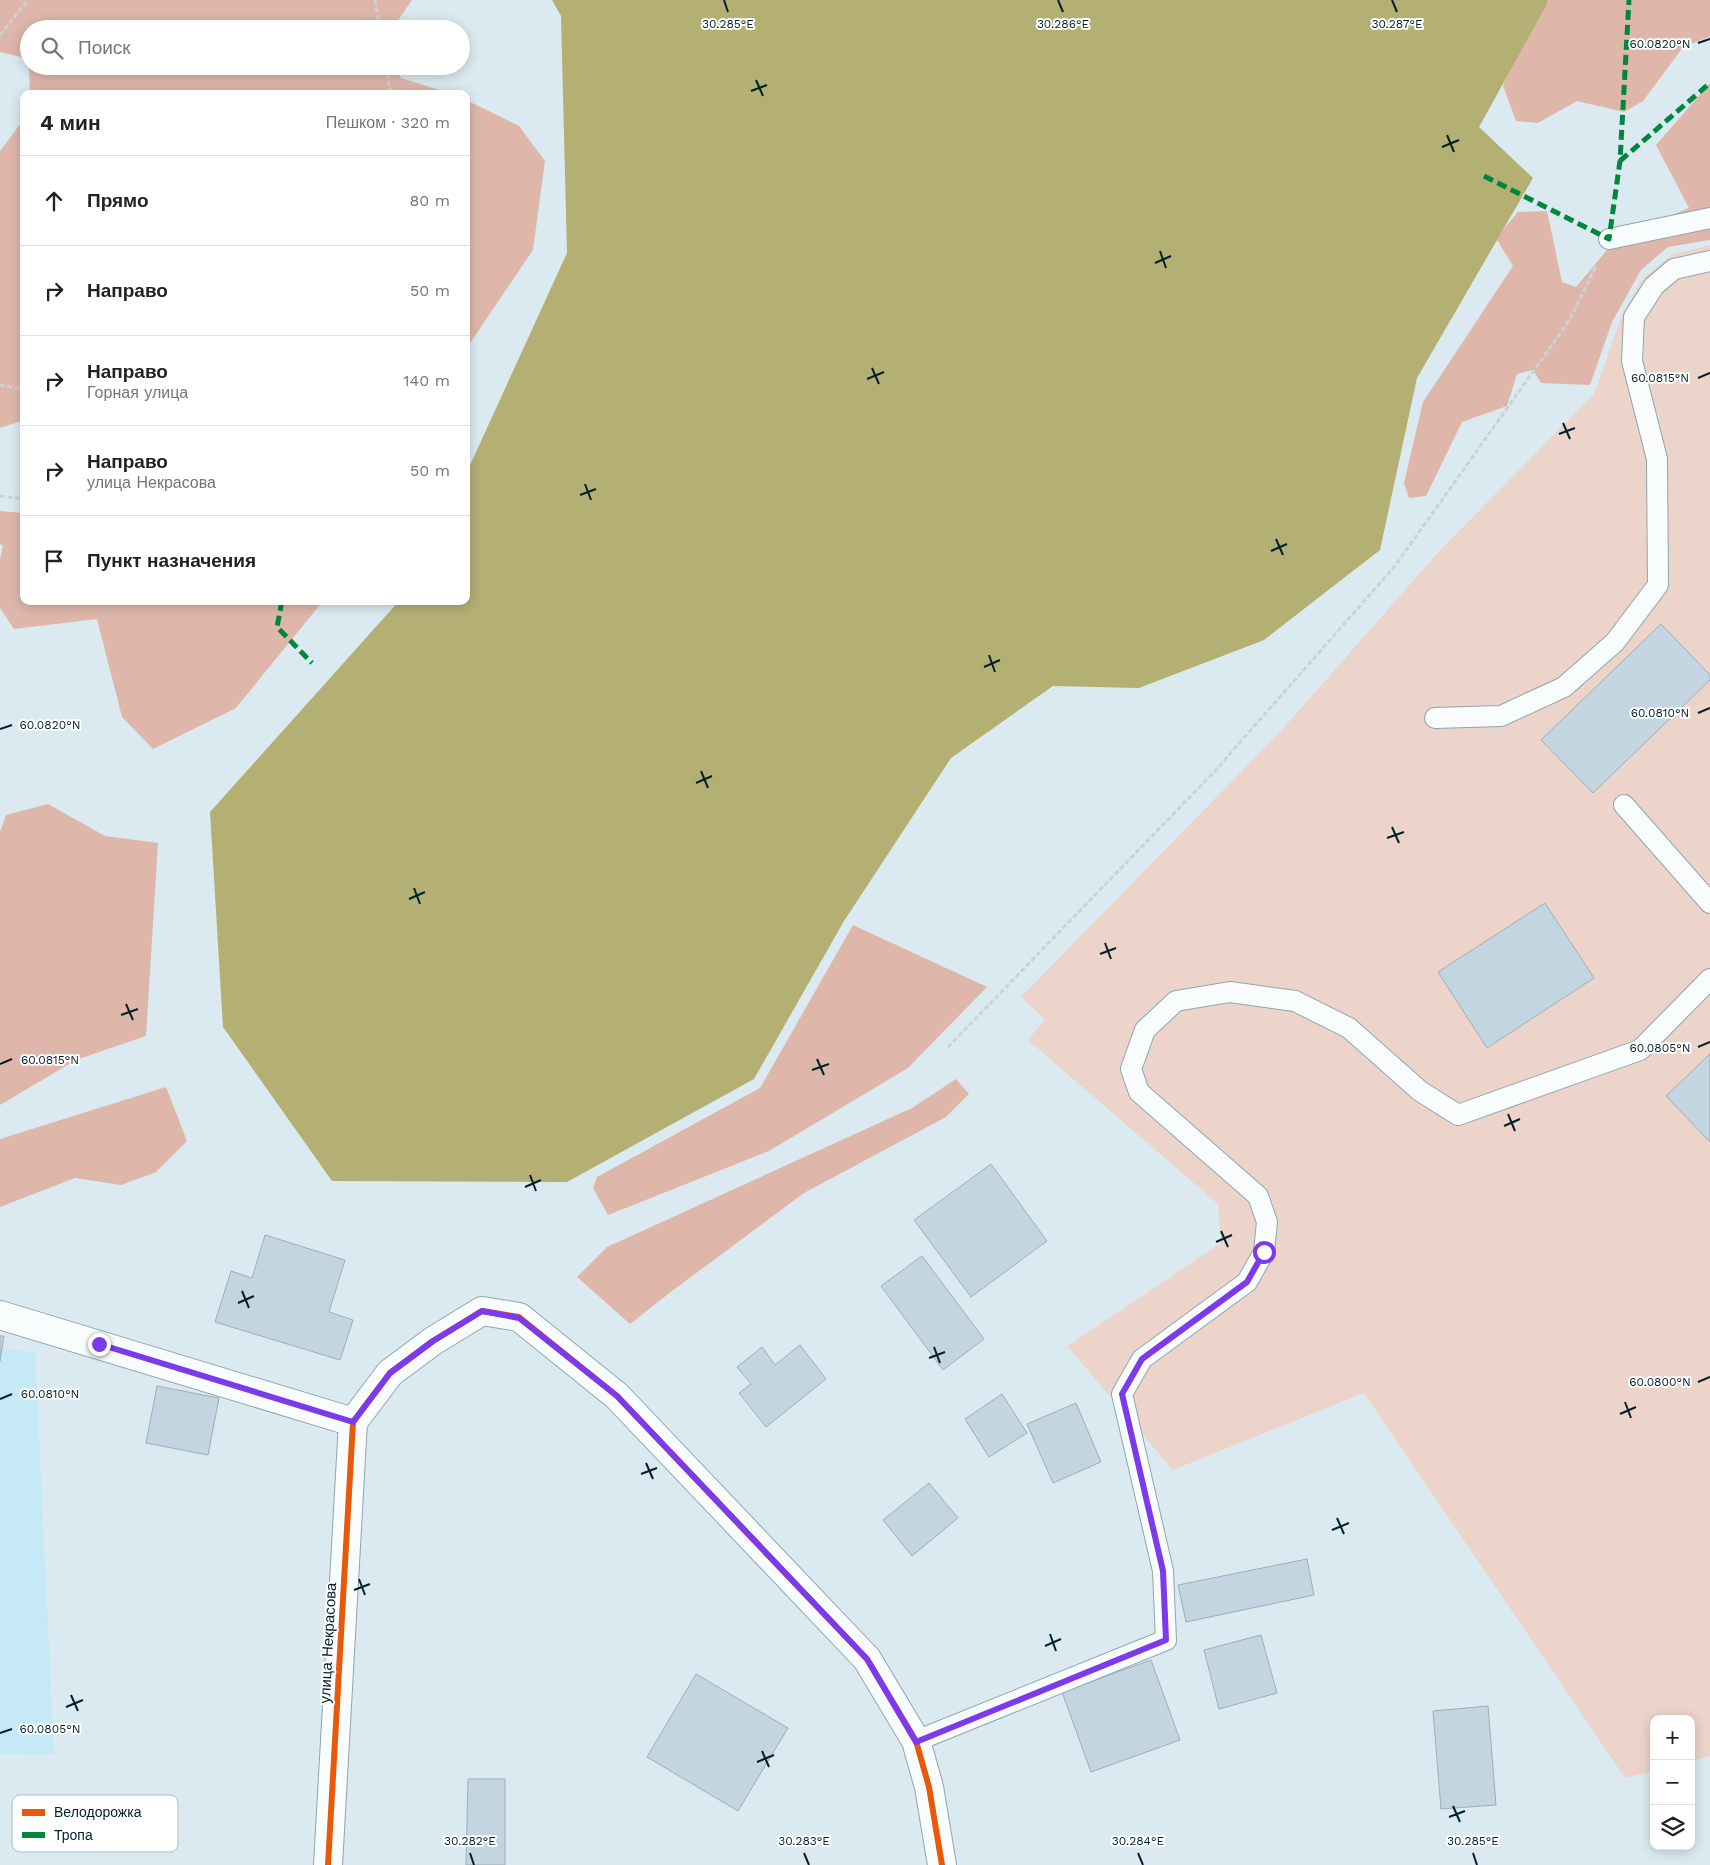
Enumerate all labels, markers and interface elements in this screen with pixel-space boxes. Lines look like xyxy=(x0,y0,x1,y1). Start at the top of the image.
text: 30.285°E xyxy=(702,17,754,31)
text: 30.286°E xyxy=(1037,17,1089,31)
text: 30.287°E xyxy=(1371,17,1423,31)
search box xyxy=(20,20,470,75)
icon: search xyxy=(38,34,66,62)
text: Поиск xyxy=(78,36,131,59)
text: 60.0820°N xyxy=(1629,37,1691,51)
text: 4 мин xyxy=(40,110,101,135)
text: Пешком · 320 m xyxy=(326,113,450,132)
icon: ahead xyxy=(40,187,68,215)
text: Прямо xyxy=(87,189,149,212)
text: 80 m xyxy=(409,191,450,210)
icon: right xyxy=(40,277,68,305)
text: Направо xyxy=(87,279,168,302)
text: 50 m xyxy=(410,281,450,300)
text: Направо xyxy=(87,360,168,383)
icon: right xyxy=(40,367,68,395)
text: 140 m xyxy=(403,371,450,390)
text: 60.0815°N xyxy=(1631,371,1689,385)
text: Горная улица xyxy=(87,383,188,402)
text: Направо xyxy=(87,450,168,473)
icon: right xyxy=(40,457,68,485)
text: 50 m xyxy=(410,461,450,480)
text: улица Некрасова xyxy=(87,473,216,492)
icon: arrive xyxy=(40,547,68,575)
text: Пункт назначения xyxy=(87,549,256,572)
text: 60.0810°N xyxy=(1631,706,1689,720)
text: 60.0820°N xyxy=(19,718,81,732)
text: 60.0805°N xyxy=(1629,1041,1691,1055)
text: 60.0815°N xyxy=(21,1053,79,1067)
route start xyxy=(1253,1241,1276,1264)
route end xyxy=(88,1333,111,1356)
text: 60.0800°N xyxy=(1629,1375,1691,1389)
text: 60.0810°N xyxy=(21,1387,79,1401)
street label: улица Некрасова xyxy=(316,1581,340,1704)
map controls xyxy=(1650,1715,1695,1850)
button: + xyxy=(1650,1715,1695,1760)
text: 60.0805°N xyxy=(19,1722,81,1736)
button: − xyxy=(1650,1760,1695,1805)
legend xyxy=(12,1795,178,1852)
text: Велодорожка xyxy=(54,1804,142,1820)
button: layers xyxy=(1650,1805,1695,1850)
text: Тропа xyxy=(54,1827,93,1843)
text: 30.282°E xyxy=(444,1834,496,1848)
text: 30.283°E xyxy=(778,1834,830,1848)
text: 30.284°E xyxy=(1112,1834,1164,1848)
text: 30.285°E xyxy=(1447,1834,1499,1848)

